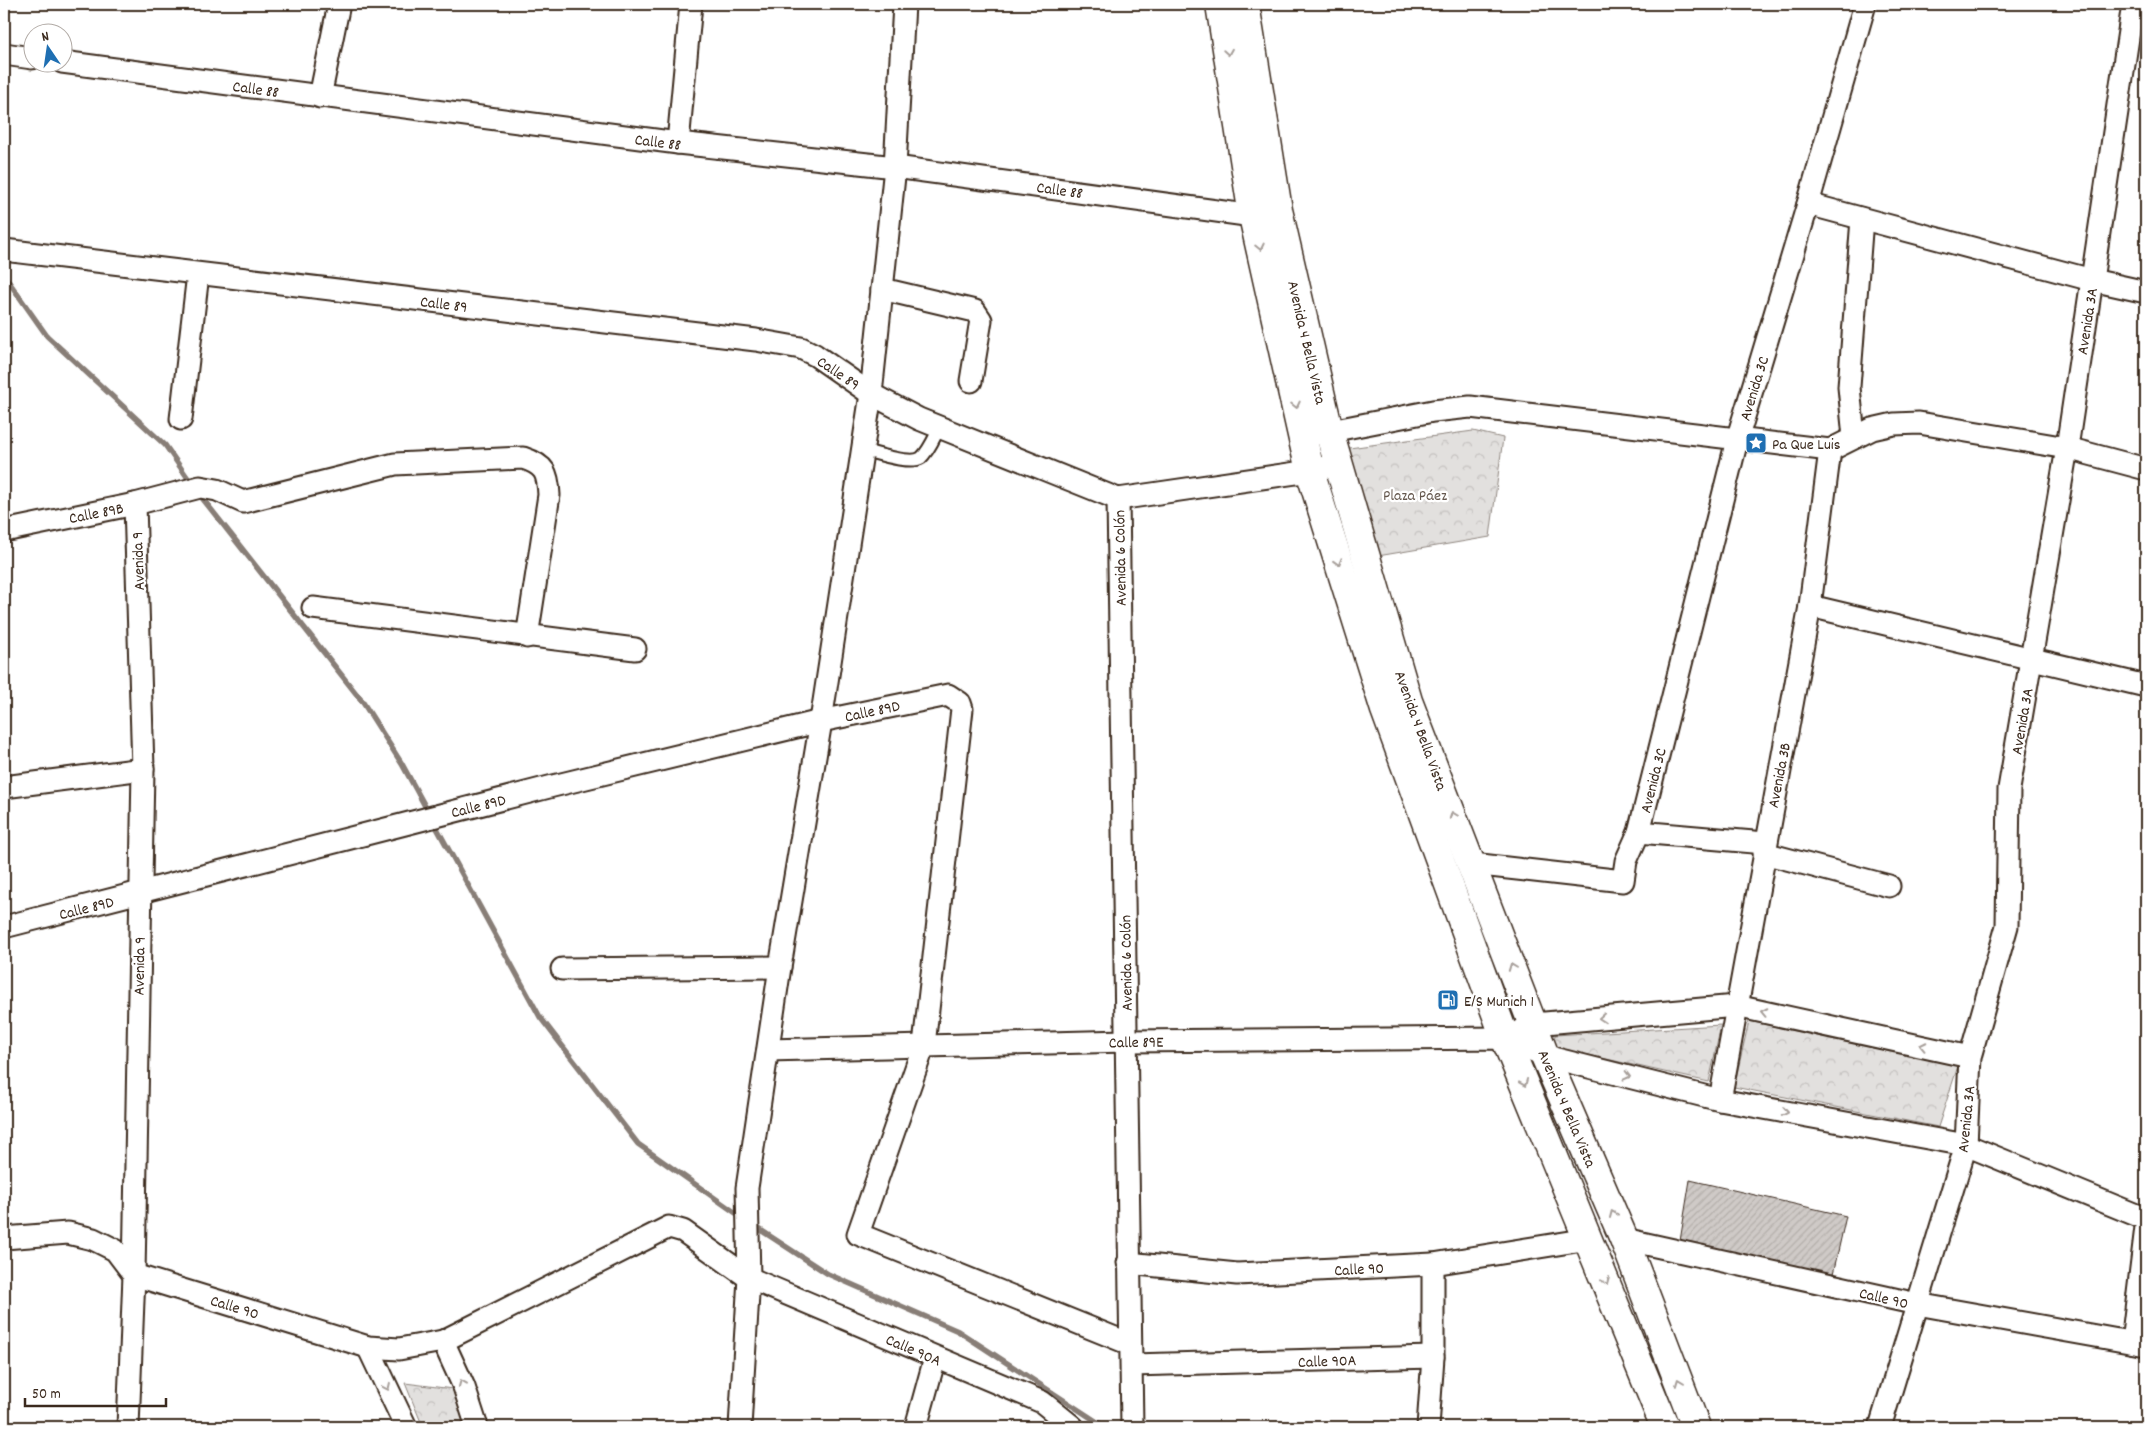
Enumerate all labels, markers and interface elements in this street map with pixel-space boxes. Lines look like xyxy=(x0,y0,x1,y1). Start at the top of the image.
north arrow xyxy=(22,22,72,72)
text: N xyxy=(40,27,51,48)
one-way arrow xyxy=(1222,48,1232,56)
street label: Calle 88 xyxy=(231,76,280,105)
street label: Calle 88 xyxy=(633,129,682,158)
street label: Calle 88 xyxy=(1035,177,1084,206)
one-way arrow xyxy=(1254,242,1265,251)
street label: Avenida 4 Bella Vista xyxy=(1280,279,1331,407)
street label: Avenida 3A xyxy=(2072,286,2105,356)
street label: Calle 89 xyxy=(419,291,469,320)
street label: Calle 89 xyxy=(811,351,864,397)
street label: Avenida 3C xyxy=(1735,354,1776,424)
one-way arrow xyxy=(1290,401,1301,410)
place icon: Pa Que Luis xyxy=(1744,431,1768,455)
place label: Pa Que Luis xyxy=(1772,434,1841,457)
park label: Plaza Páez xyxy=(1383,485,1447,508)
street label: Calle 89B xyxy=(67,498,126,531)
street label: Avenida 6 Colón xyxy=(1109,510,1134,606)
street label: Avenida 9 xyxy=(127,531,152,591)
one-way arrow xyxy=(1333,557,1343,566)
street label: Avenida 4 Bella Vista xyxy=(1387,668,1452,794)
street label: Avenida 3A xyxy=(2006,686,2041,757)
street label: Calle 89D xyxy=(843,695,902,729)
street label: Avenida 3B xyxy=(1763,741,1798,810)
street label: Avenida 3C xyxy=(1635,745,1674,816)
street label: Calle 89D xyxy=(449,790,508,825)
one-way arrow xyxy=(1449,811,1459,820)
street label: Calle 89D xyxy=(57,892,116,927)
street label: Avenida 6 Colón xyxy=(1115,915,1140,1011)
street label: Avenida 9 xyxy=(128,936,153,996)
one-way arrow xyxy=(1508,963,1518,971)
fuel station icon: E/S Munich 1 xyxy=(1436,988,1460,1012)
place label: E/S Munich 1 xyxy=(1464,991,1534,1014)
one-way arrow xyxy=(1759,1007,1768,1018)
one-way arrow xyxy=(1598,1012,1606,1023)
street label: Calle 89E xyxy=(1108,1032,1164,1055)
one-way arrow xyxy=(1918,1042,1927,1052)
street label: Avenida 4 Bella Vista xyxy=(1531,1047,1601,1172)
one-way arrow xyxy=(1622,1070,1631,1081)
one-way arrow xyxy=(1517,1078,1528,1087)
street label: Avenida 3A xyxy=(1953,1084,1982,1154)
one-way arrow xyxy=(1781,1106,1790,1116)
one-way arrow xyxy=(1609,1210,1620,1219)
street label: Calle 90 xyxy=(1334,1258,1385,1283)
one-way arrow xyxy=(1600,1276,1610,1285)
street label: Calle 90 xyxy=(1857,1283,1910,1316)
street label: Calle 90 xyxy=(207,1290,261,1327)
street label: Calle 90A xyxy=(882,1329,945,1373)
street label: Calle 90A xyxy=(1297,1350,1357,1375)
scale bar xyxy=(25,1376,166,1408)
one-way arrow xyxy=(1675,1378,1685,1387)
one-way arrow xyxy=(458,1379,469,1388)
one-way arrow xyxy=(381,1382,391,1391)
text: 50 m xyxy=(32,1384,61,1406)

